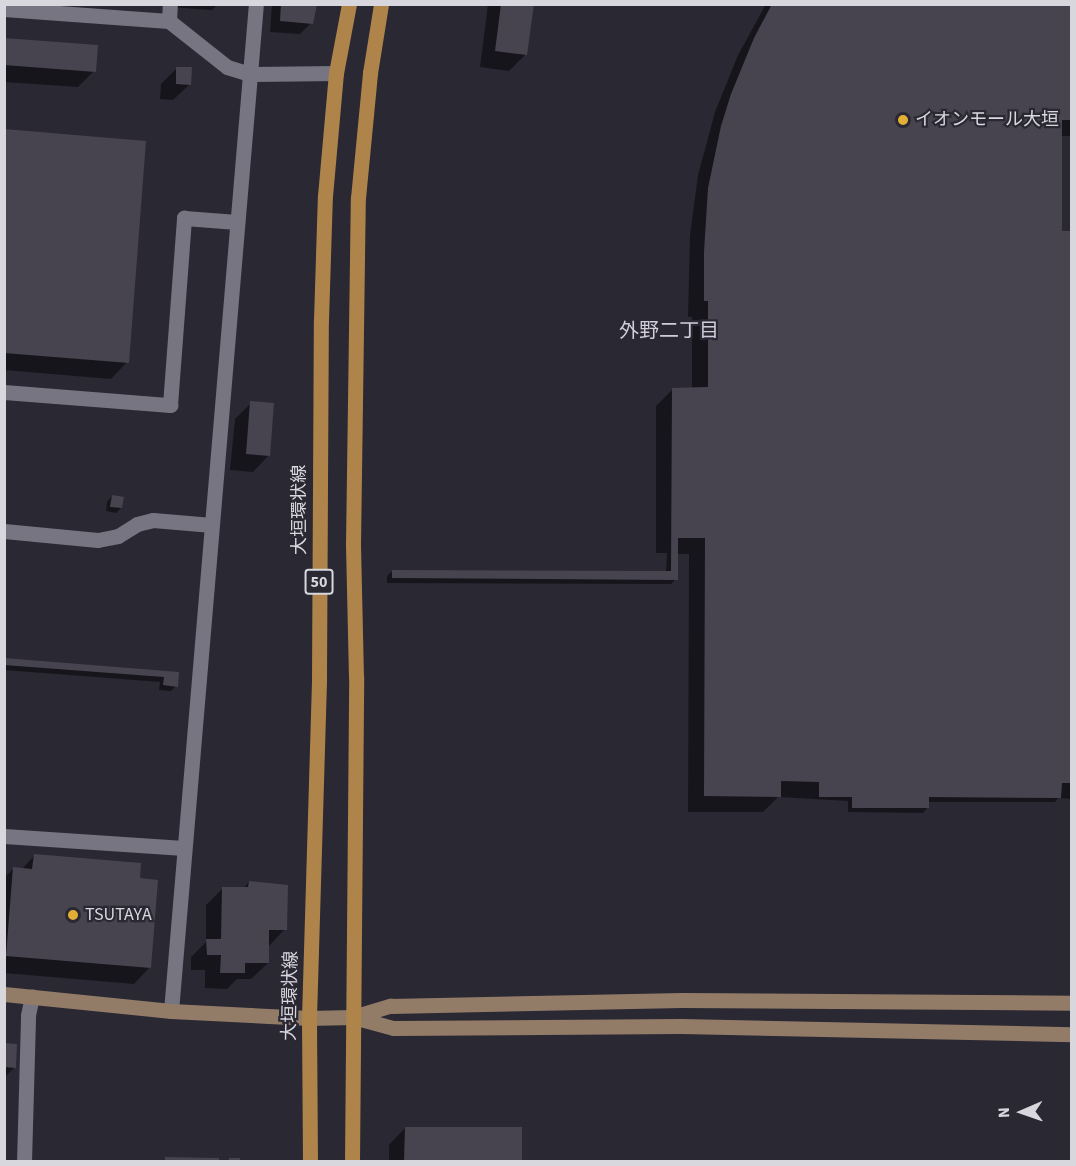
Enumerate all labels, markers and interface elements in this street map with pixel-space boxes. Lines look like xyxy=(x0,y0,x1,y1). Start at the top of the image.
place label: イオンモール大垣 xyxy=(915,109,1059,131)
marker: イオンモール大垣 xyxy=(896,113,910,127)
district label: 外野二丁目 xyxy=(619,319,719,343)
street label: 大垣環状線 xyxy=(289,465,311,555)
road number: 50 xyxy=(304,569,334,595)
place label: TSUTAYA xyxy=(85,904,152,926)
marker: TSUTAYA xyxy=(66,908,80,922)
street label: 大垣環状線 xyxy=(279,951,303,1041)
north arrow xyxy=(992,1082,1052,1142)
text: N xyxy=(993,1107,1015,1118)

